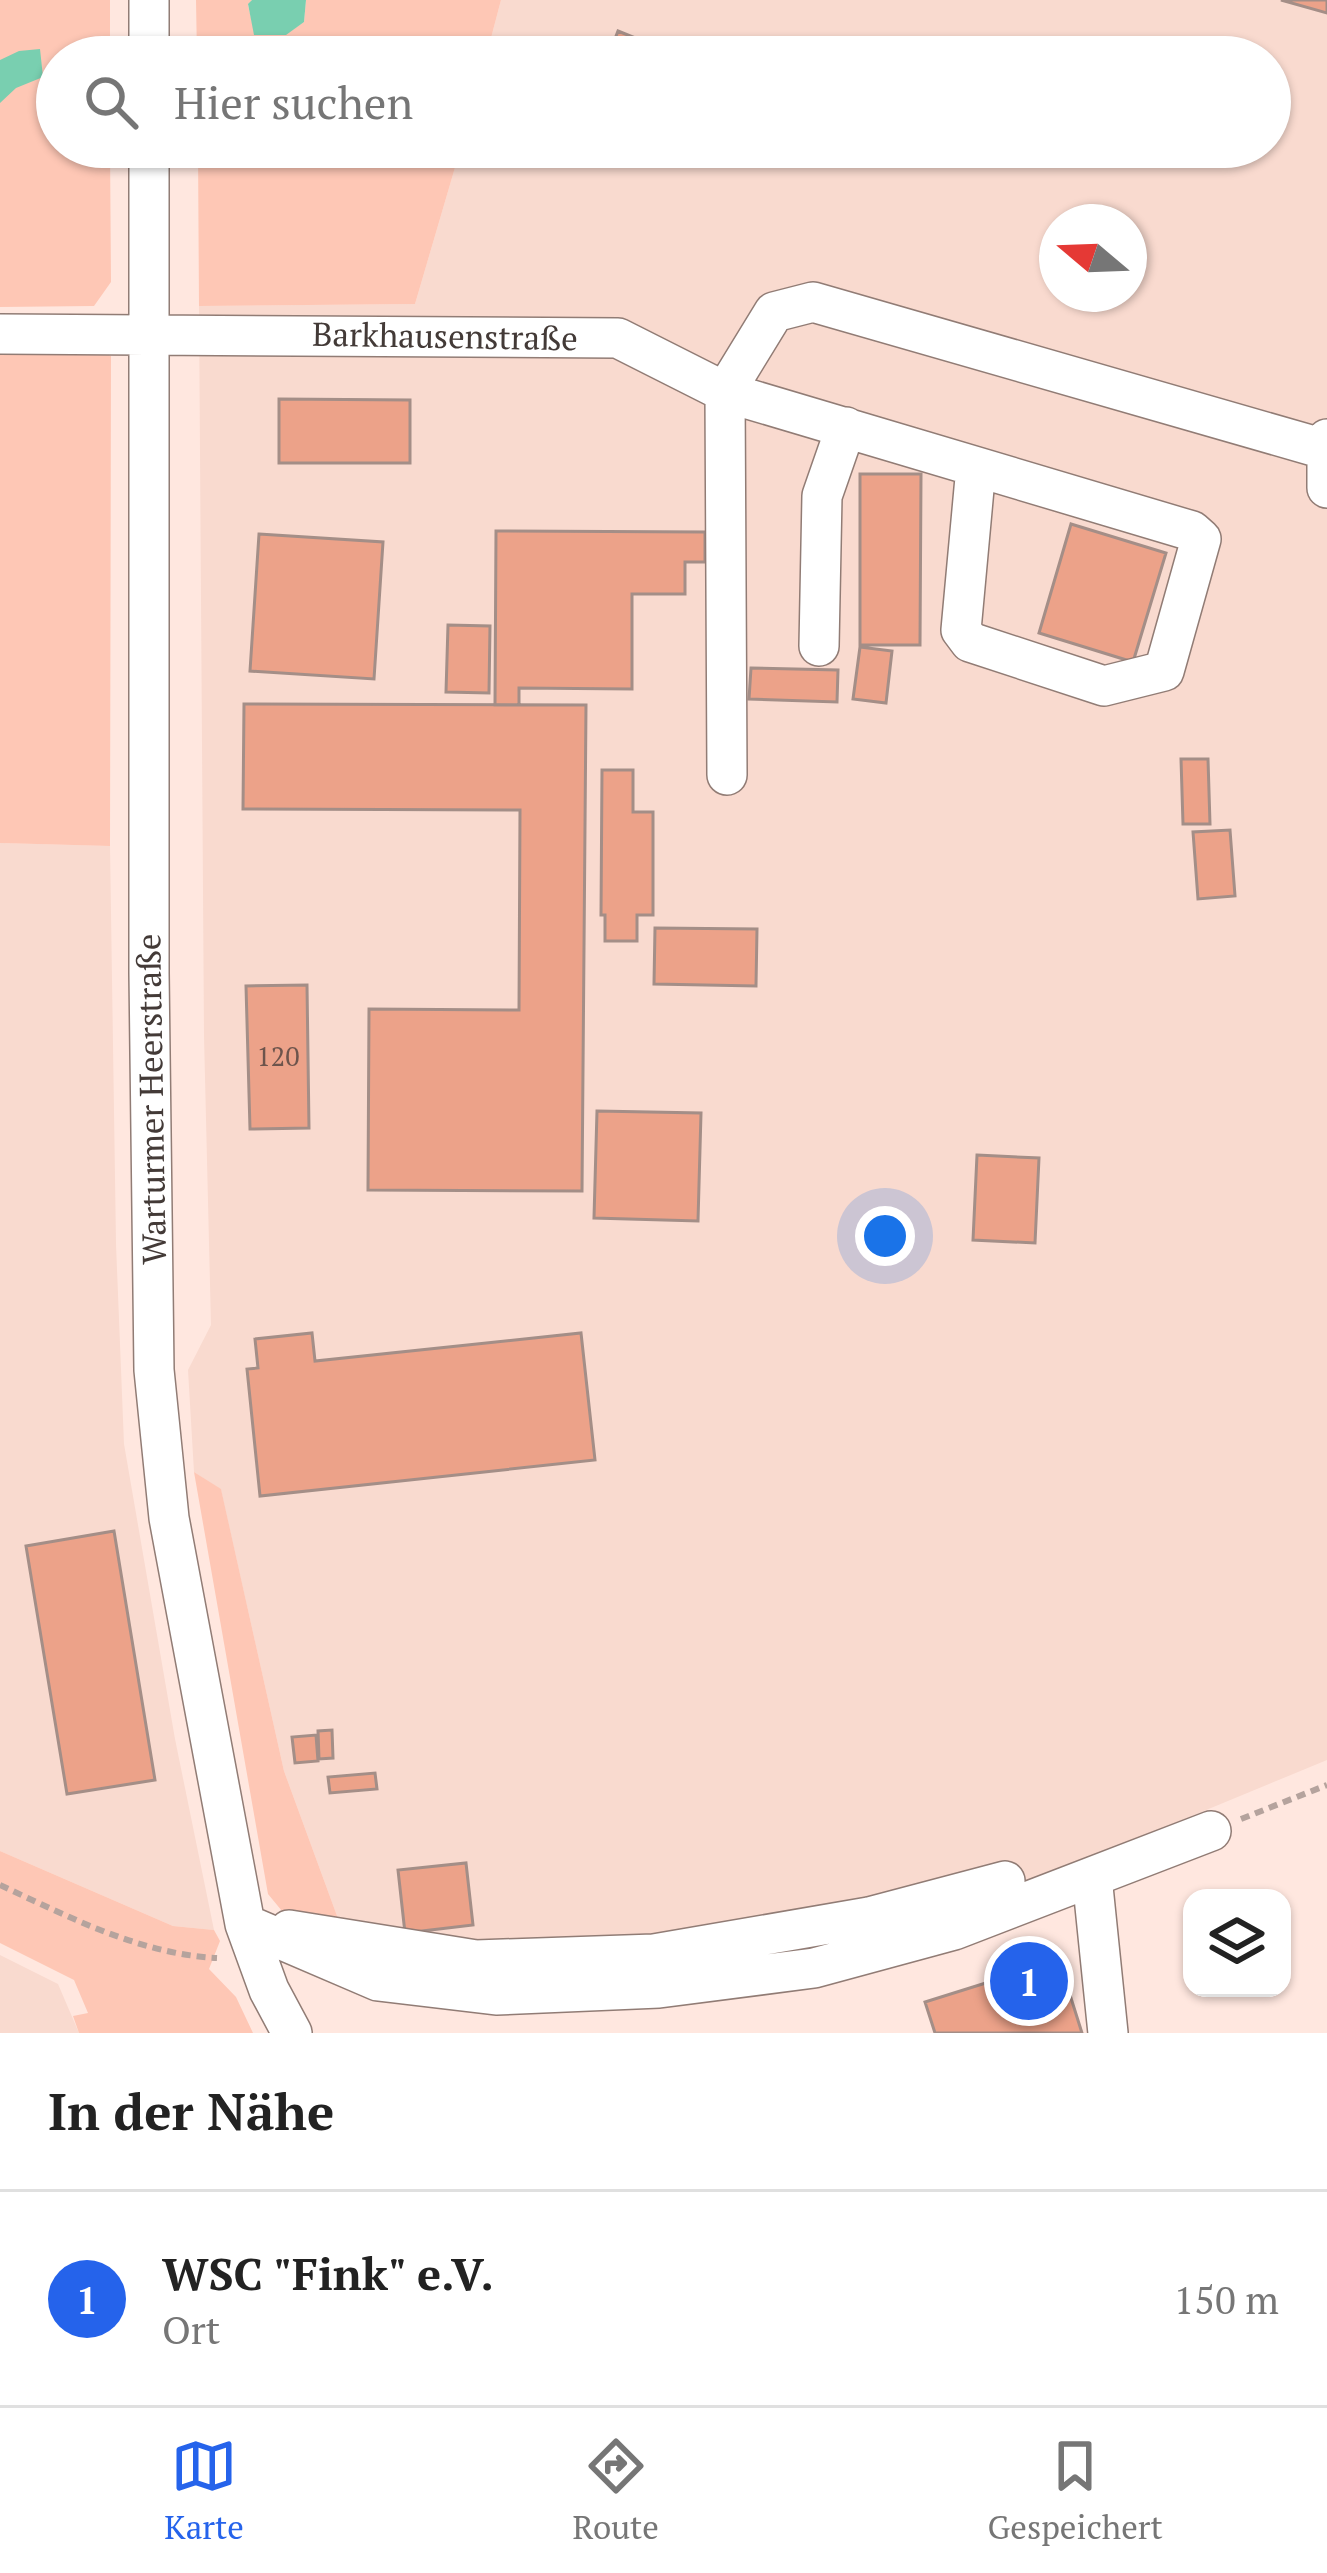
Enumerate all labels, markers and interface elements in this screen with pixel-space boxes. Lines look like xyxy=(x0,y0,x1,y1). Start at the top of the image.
search box xyxy=(36,36,1291,168)
icon: search xyxy=(78,69,144,135)
text: Hier suchen xyxy=(174,72,413,132)
north arrow xyxy=(1039,204,1147,312)
street label: Barkhausenstraße xyxy=(312,312,578,359)
street label: Warturmer Heerstraße xyxy=(126,933,175,1265)
house number: 120 xyxy=(256,1038,300,1074)
your location xyxy=(855,1206,915,1266)
map controls xyxy=(1183,1889,1291,1997)
button: layers xyxy=(1183,1889,1291,1997)
pin: 1 xyxy=(990,1936,1068,2026)
text: In der Nähe xyxy=(48,2077,334,2145)
text: WSC "Fink" e.V. xyxy=(162,2243,494,2303)
text: 1 xyxy=(76,2273,98,2325)
text: 150 m xyxy=(1174,2273,1279,2325)
text: Ort xyxy=(162,2303,220,2355)
tab: Karte xyxy=(164,2433,244,2548)
tab: Route xyxy=(572,2433,659,2548)
tab: Gespeichert xyxy=(988,2433,1163,2548)

